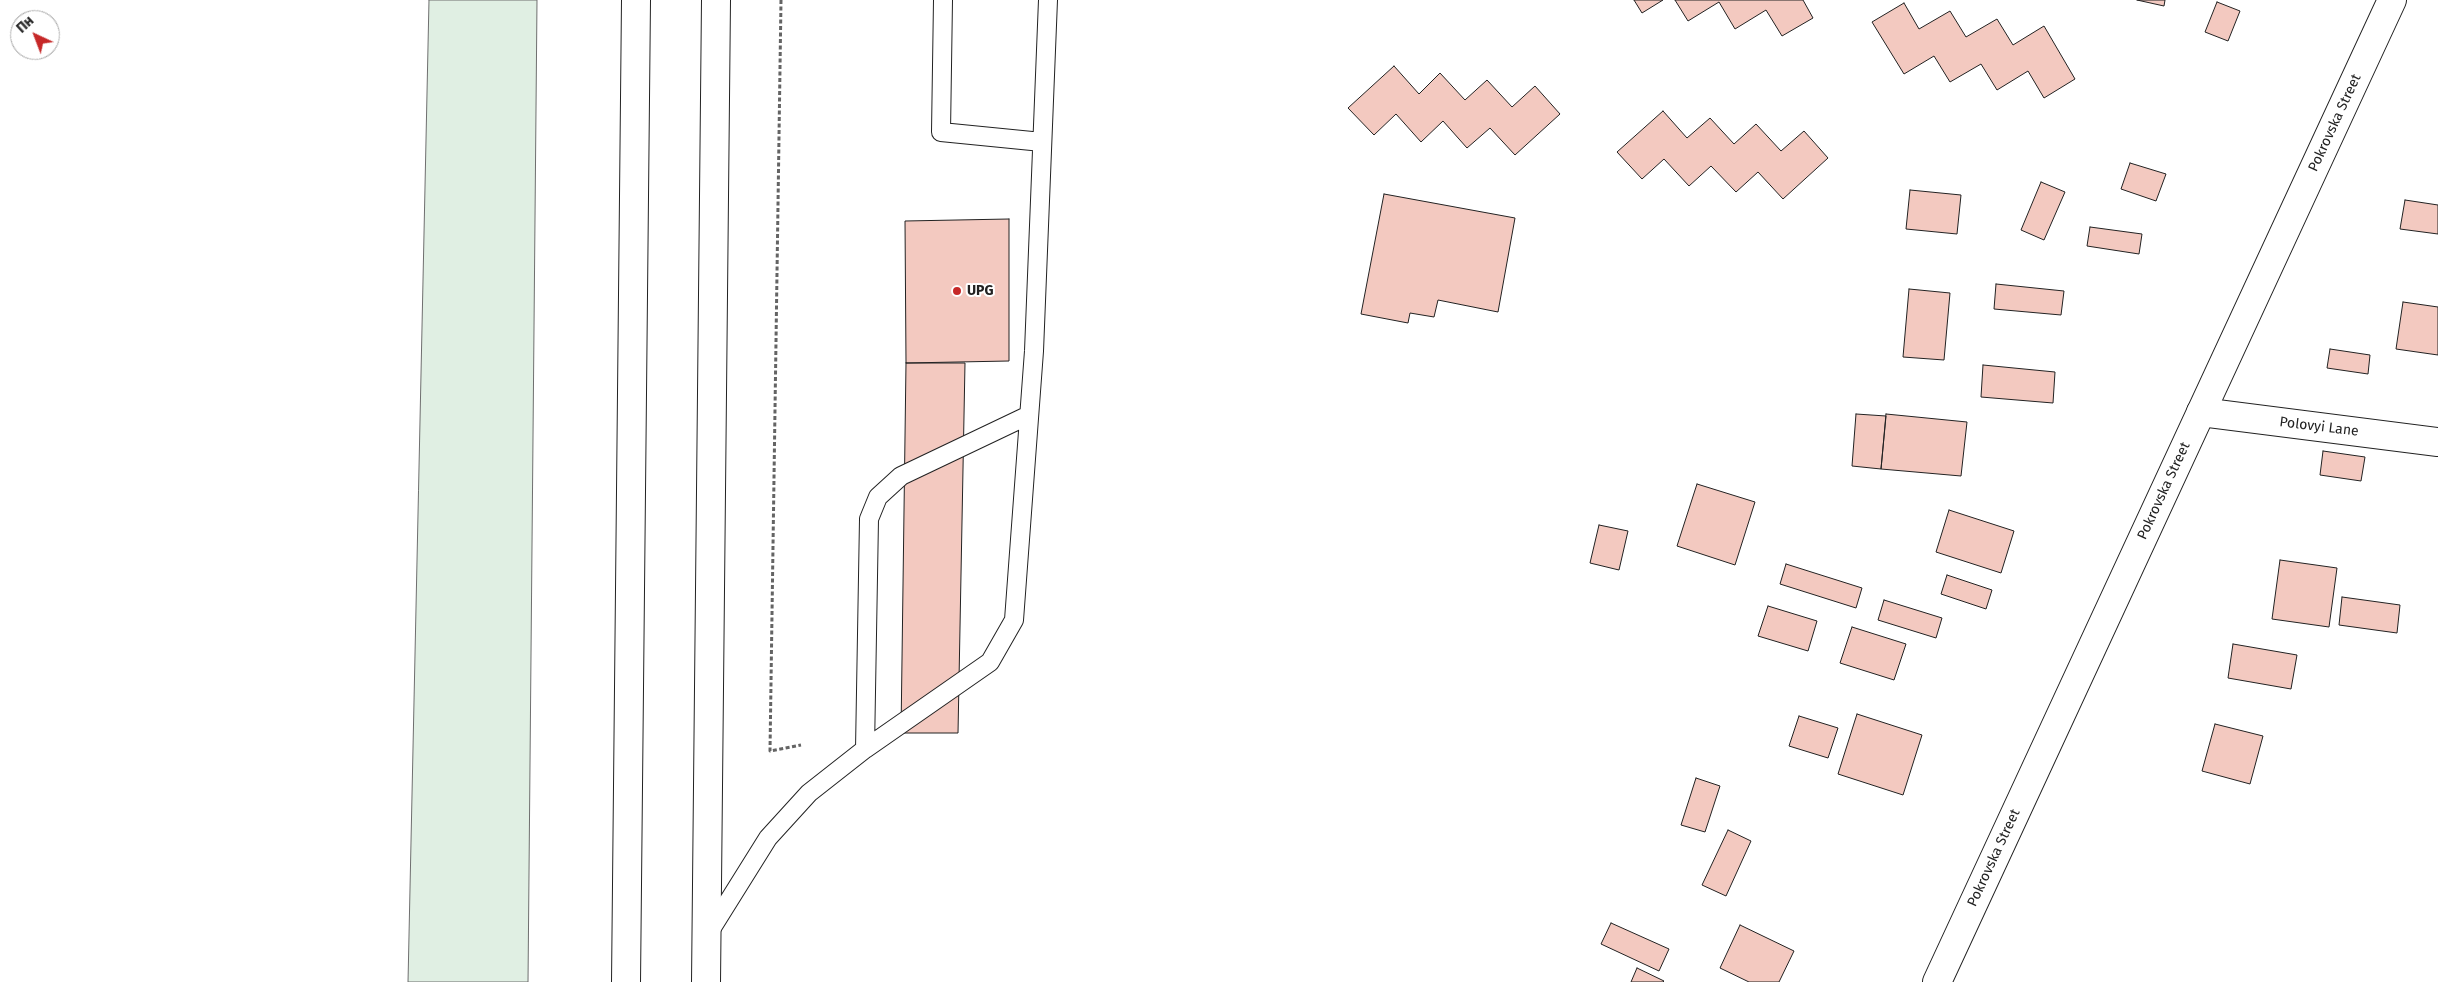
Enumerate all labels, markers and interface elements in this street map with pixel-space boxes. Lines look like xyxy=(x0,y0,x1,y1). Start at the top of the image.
north arrow xyxy=(10,10,60,60)
text: Пн xyxy=(13,12,37,37)
street label: Pokrovska Street xyxy=(2305,72,2365,174)
place label: UPG xyxy=(967,283,994,299)
marker: UPG xyxy=(951,285,963,297)
street label: Polovyi Lane xyxy=(2278,414,2360,440)
street label: Pokrovska Street xyxy=(2134,440,2194,542)
street label: Pokrovska Street xyxy=(1964,807,2024,909)

